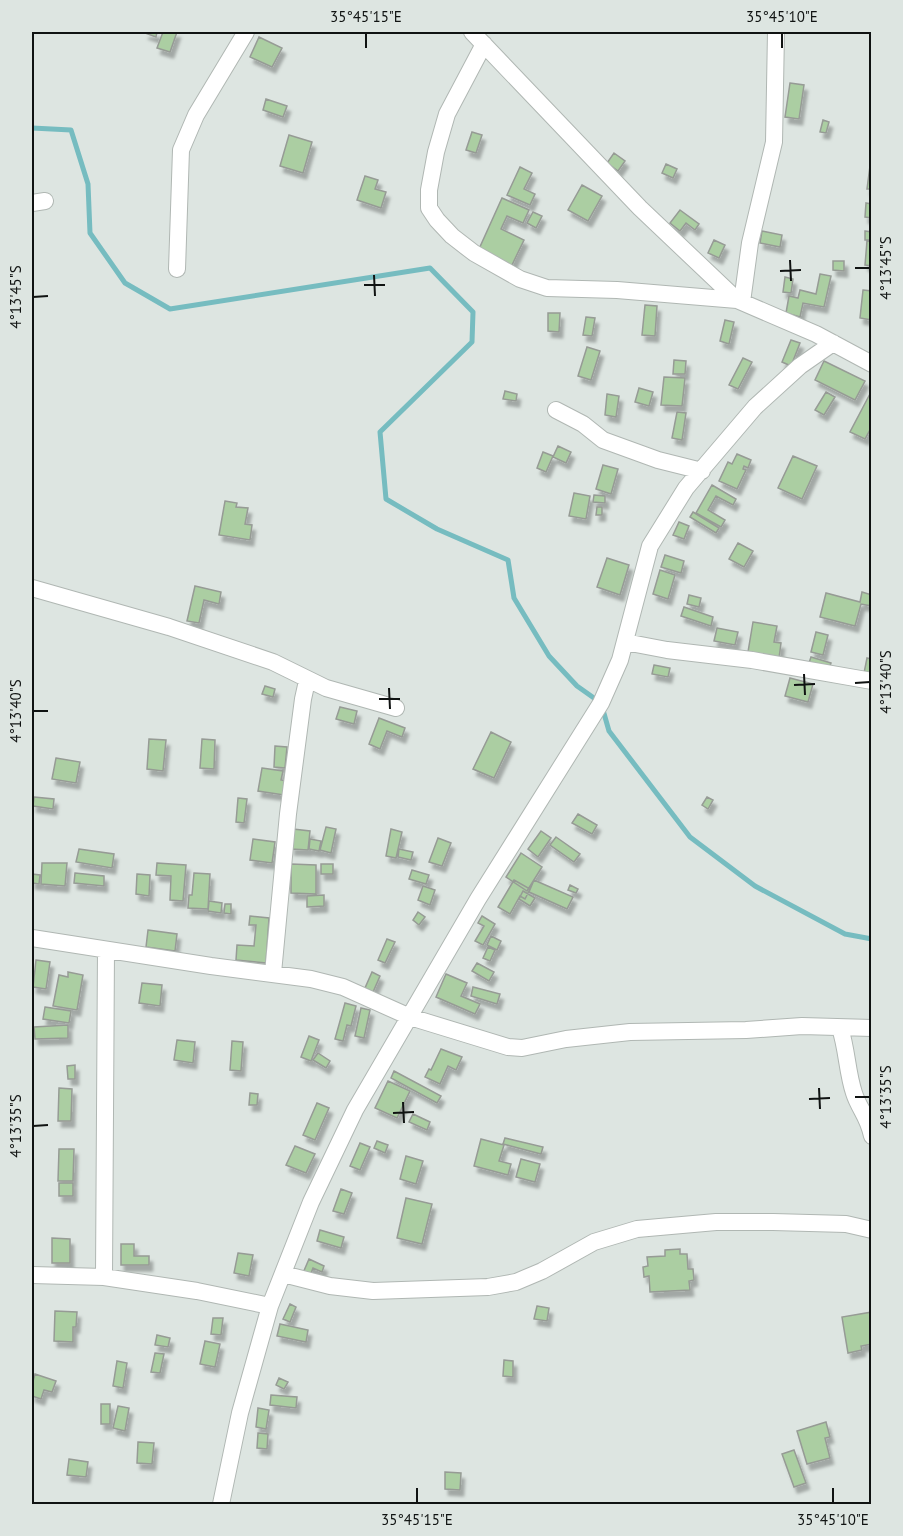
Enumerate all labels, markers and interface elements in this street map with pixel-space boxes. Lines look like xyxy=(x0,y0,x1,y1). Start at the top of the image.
text: 35°45'15"E xyxy=(330,7,402,26)
text: 35°45'10"E xyxy=(746,7,818,26)
text: 4°13'45"S xyxy=(876,236,895,300)
text: 4°13'45"S xyxy=(6,265,25,329)
text: 4°13'40"S xyxy=(876,650,895,714)
text: 4°13'40"S xyxy=(6,679,25,743)
text: 4°13'35"S xyxy=(876,1065,895,1129)
text: 4°13'35"S xyxy=(6,1094,25,1158)
text: 35°45'15"E xyxy=(381,1510,453,1529)
text: 35°45'10"E xyxy=(797,1510,869,1529)

